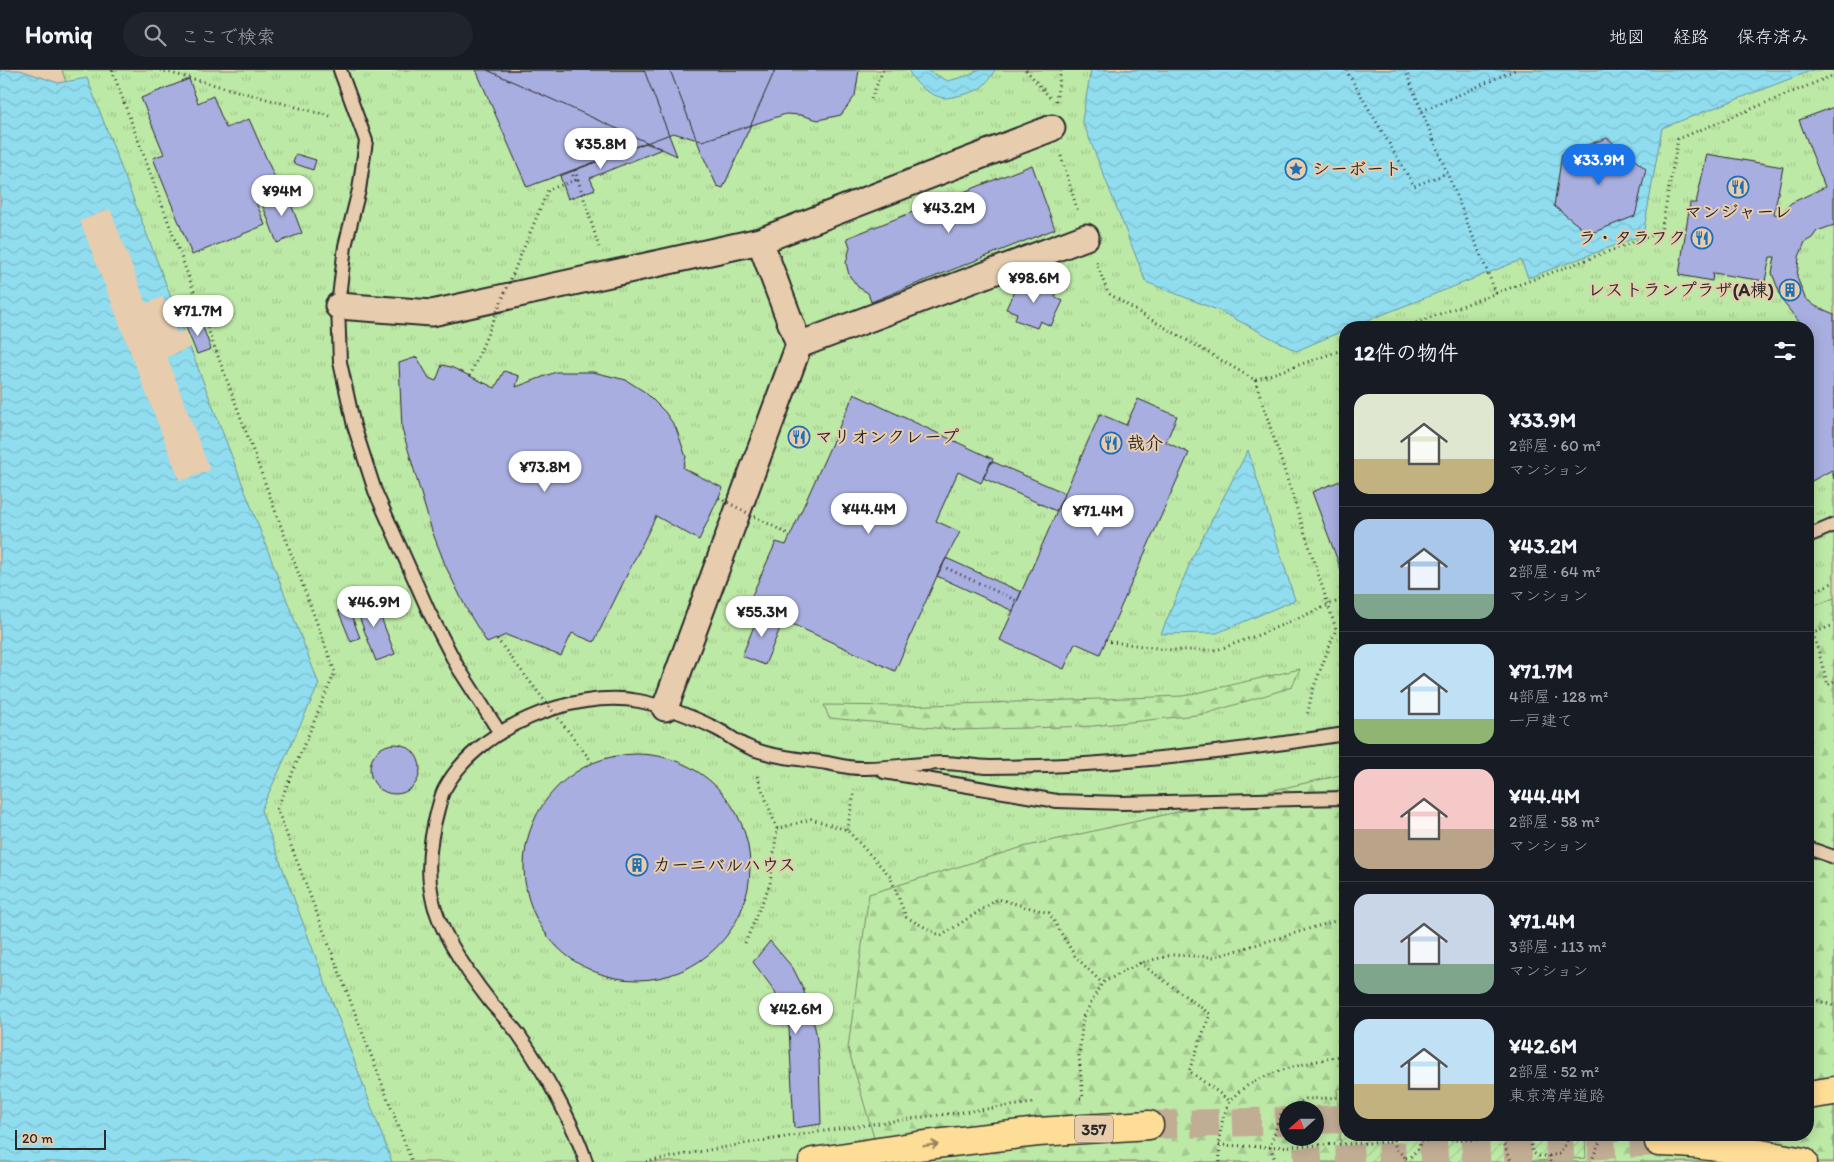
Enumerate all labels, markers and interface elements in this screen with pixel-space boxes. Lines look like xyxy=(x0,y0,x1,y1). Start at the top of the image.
search box xyxy=(123,12,473,57)
text: Homiq xyxy=(25,20,93,49)
icon: search xyxy=(141,21,169,49)
text: ここで検索 xyxy=(181,25,276,48)
text: 地図 xyxy=(1609,26,1645,48)
text: 経路 xyxy=(1673,26,1709,48)
text: 保存済み xyxy=(1737,26,1809,48)
pin: ¥35.8M xyxy=(560,128,642,170)
text: ¥35.8M xyxy=(575,134,627,153)
pin: ¥33.9M xyxy=(1558,144,1640,186)
text: ¥33.9M xyxy=(1573,150,1625,169)
place icon: シーボート xyxy=(1284,157,1308,181)
place label: シーボート xyxy=(1312,158,1402,180)
pin: ¥94M xyxy=(252,174,312,217)
restaurant icon: マンジャーレ xyxy=(1726,175,1750,199)
text: ¥94M xyxy=(262,181,302,200)
pin: ¥43.2M xyxy=(908,191,990,234)
text: ¥43.2M xyxy=(923,198,975,217)
place label: マンジャーレ xyxy=(1684,201,1792,223)
restaurant icon: ラ・タラフク xyxy=(1690,226,1714,250)
place label: ラ・タラフク xyxy=(1578,227,1686,249)
pin: ¥98.6M xyxy=(993,262,1075,304)
text: ¥98.6M xyxy=(1008,268,1060,287)
building icon: レストランプラザ(A棟) xyxy=(1778,278,1802,302)
place label: レストランプラザ(A棟) xyxy=(1587,279,1774,301)
pin: ¥71.7M xyxy=(157,294,239,337)
text: ¥71.7M xyxy=(174,301,222,320)
icon: filters xyxy=(1771,337,1799,365)
text: 12件の物件 xyxy=(1354,340,1459,365)
text: ¥33.9M xyxy=(1509,407,1576,432)
icon: home xyxy=(1394,414,1454,474)
restaurant icon: マリオンクレープ xyxy=(787,425,811,449)
place label: マリオンクレープ xyxy=(815,426,959,448)
restaurant icon: 哉介 xyxy=(1099,431,1123,455)
place label: 哉介 xyxy=(1127,432,1163,454)
text: 2部屋 · 60 m² xyxy=(1509,436,1601,455)
pin: ¥73.8M xyxy=(504,450,586,493)
text: ¥73.8M xyxy=(520,457,570,476)
text: マンション xyxy=(1509,460,1588,479)
pin: ¥44.4M xyxy=(828,492,910,535)
pin: ¥71.4M xyxy=(1057,494,1139,537)
text: ¥44.4M xyxy=(842,499,896,518)
text: ¥71.4M xyxy=(1073,501,1123,520)
text: ¥43.2M xyxy=(1509,533,1578,558)
icon: home xyxy=(1394,539,1454,599)
text: 2部屋 · 64 m² xyxy=(1509,562,1601,581)
pin: ¥46.9M xyxy=(333,586,415,628)
text: マンション xyxy=(1509,586,1588,605)
text: ¥46.9M xyxy=(348,592,400,611)
pin: ¥55.3M xyxy=(721,596,803,638)
text: ¥55.3M xyxy=(737,602,788,621)
text: ¥71.7M xyxy=(1509,658,1573,683)
icon: home xyxy=(1394,664,1454,724)
text: 4部屋 · 128 m² xyxy=(1509,687,1608,706)
text: 一戸建て xyxy=(1509,711,1573,730)
text: ¥44.4M xyxy=(1509,783,1580,808)
icon: home xyxy=(1394,789,1454,849)
text: 2部屋 · 58 m² xyxy=(1509,812,1600,831)
text: マンション xyxy=(1509,836,1588,855)
building icon: カーニバルハウス xyxy=(625,853,649,877)
place label: カーニバルハウス xyxy=(653,854,796,876)
text: ¥71.4M xyxy=(1509,908,1575,933)
icon: home xyxy=(1394,914,1454,974)
text: 3部屋 · 113 m² xyxy=(1509,937,1606,956)
text: マンション xyxy=(1509,961,1588,980)
pin: ¥42.6M xyxy=(755,992,837,1035)
text: ¥42.6M xyxy=(770,999,822,1018)
text: ¥42.6M xyxy=(1509,1033,1577,1058)
icon: home xyxy=(1394,1039,1454,1099)
text: 2部屋 · 52 m² xyxy=(1509,1062,1599,1081)
text: 東京湾岸道路 xyxy=(1509,1086,1605,1105)
north arrow xyxy=(1279,1101,1324,1146)
map controls xyxy=(1279,1101,1324,1146)
road number: 357 xyxy=(1075,1116,1113,1142)
scale bar xyxy=(15,1127,106,1150)
text: 20 m xyxy=(22,1130,53,1147)
one-way arrow xyxy=(923,1140,939,1150)

